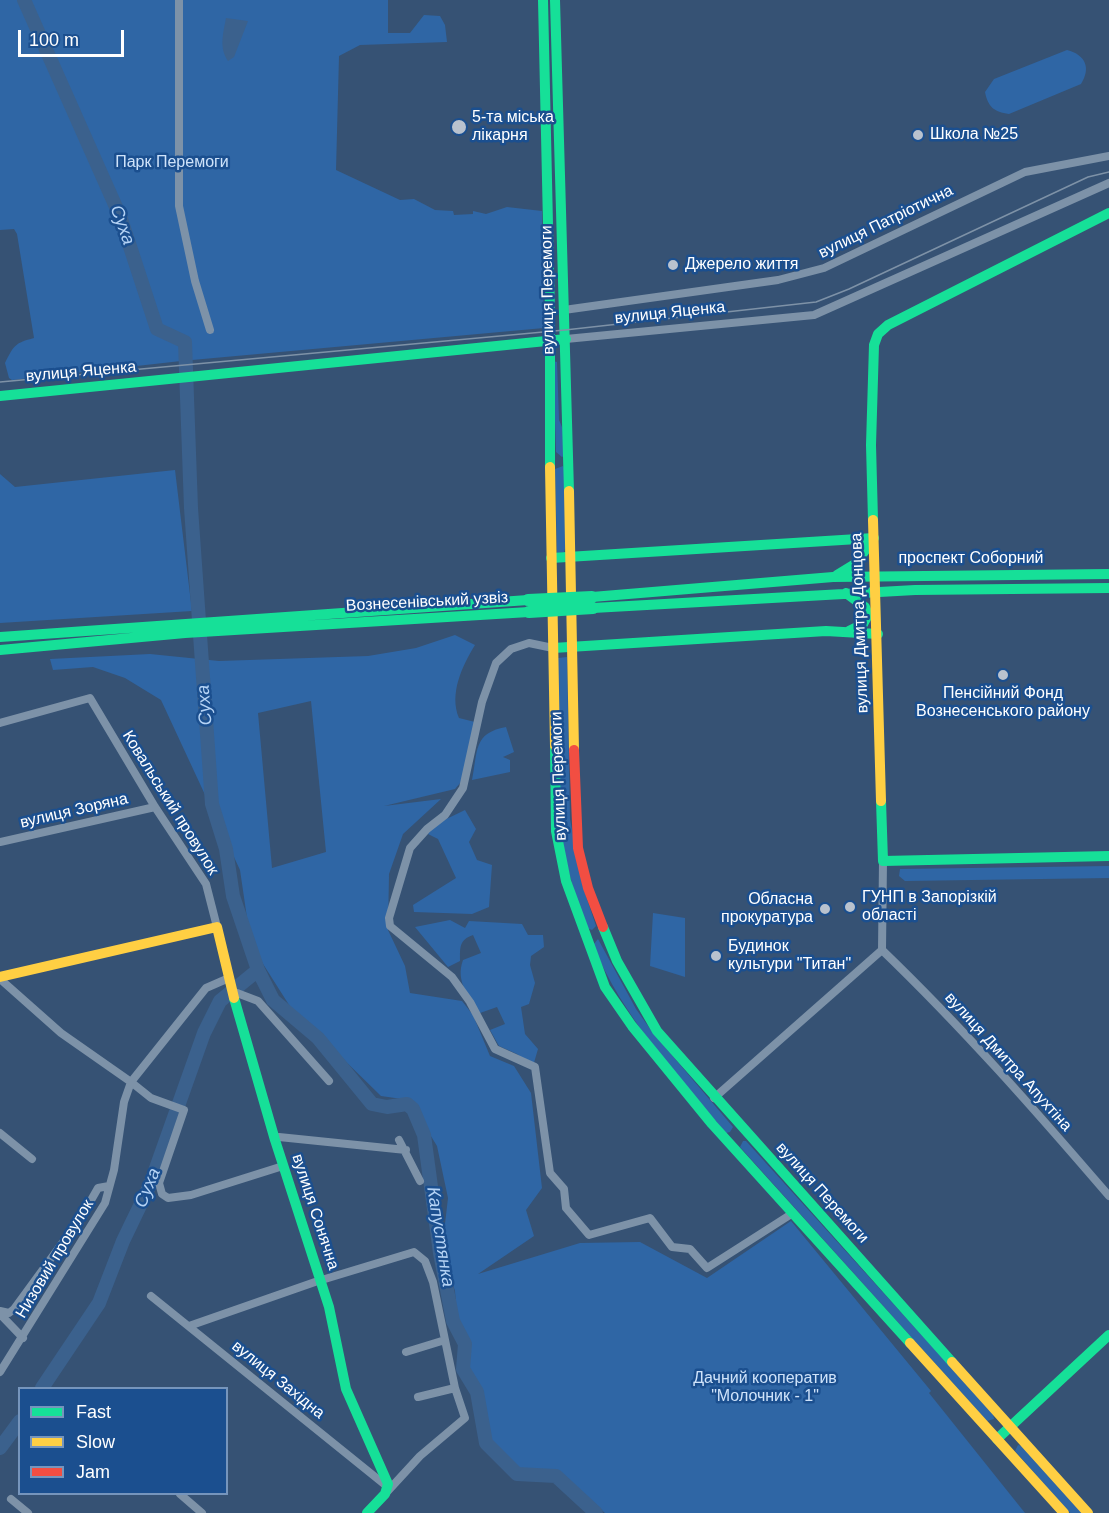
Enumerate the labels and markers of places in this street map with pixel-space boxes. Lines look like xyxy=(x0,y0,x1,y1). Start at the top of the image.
place label: 5-та міська лікарня xyxy=(472,108,554,146)
marker: 5-та міська лікарня xyxy=(450,118,468,136)
place label: Школа №25 xyxy=(930,125,1018,145)
marker: Школа №25 xyxy=(911,128,925,142)
place label: Джерело життя xyxy=(685,255,799,275)
marker: Джерело життя xyxy=(666,258,680,272)
marker: Пенсійний Фонд Вознесенського району xyxy=(996,668,1010,682)
place label: Пенсійний Фонд Вознесенського району xyxy=(916,684,1090,722)
place label: ГУНП в Запорізкій області xyxy=(862,888,997,926)
place label: Обласна прокуратура xyxy=(721,890,813,928)
marker: ГУНП в Запорізкій області xyxy=(843,900,857,914)
marker: Обласна прокуратура xyxy=(818,902,832,916)
place label: Будинок культури "Титан" xyxy=(728,937,851,975)
marker: Будинок культури "Титан" xyxy=(709,949,723,963)

